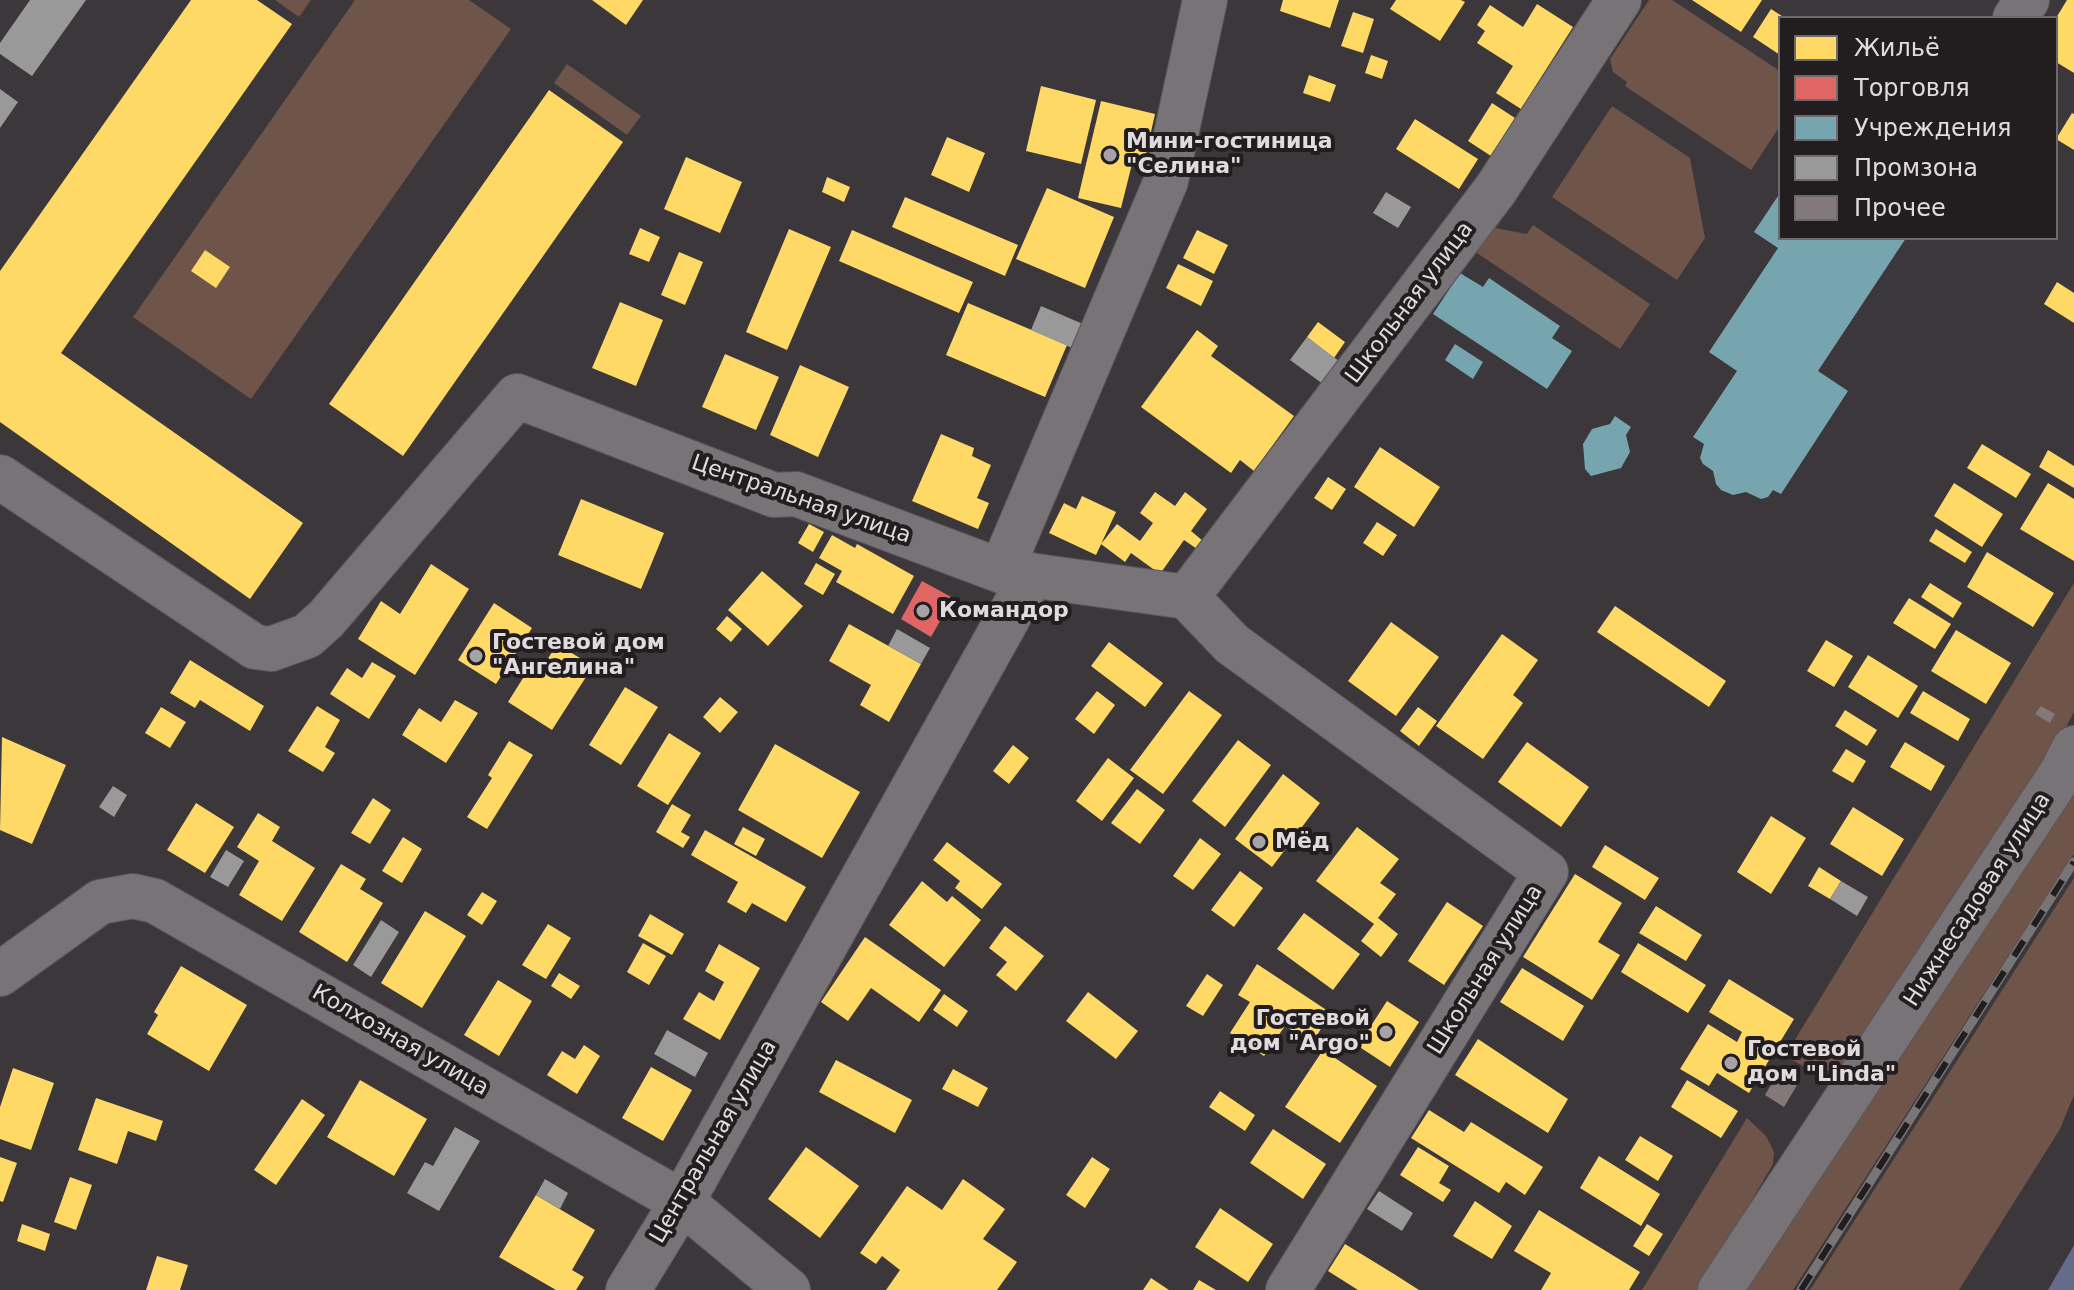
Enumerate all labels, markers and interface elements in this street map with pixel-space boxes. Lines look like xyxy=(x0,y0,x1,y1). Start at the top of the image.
legend xyxy=(1778,16,2058,240)
text: Жильё xyxy=(1854,34,1940,62)
text: Торговля xyxy=(1854,74,1970,102)
text: Учреждения xyxy=(1854,114,2012,142)
place label: Мини-гостиница "Селина" xyxy=(1126,129,1333,180)
marker: Мини-гостиница "Селина" xyxy=(1101,146,1119,164)
text: Промзона xyxy=(1854,154,1978,182)
text: Прочее xyxy=(1854,194,1946,222)
street label: Школьная улица xyxy=(1341,217,1479,389)
street label: Центральная улица xyxy=(688,450,914,550)
place label: Командор xyxy=(939,598,1069,624)
marker: Командор xyxy=(914,602,932,620)
place label: Гостевой дом "Ангелина" xyxy=(492,630,665,682)
marker: Гостевой дом "Ангелина" xyxy=(467,647,485,665)
street label: Нижнесадовая улица xyxy=(1899,788,2057,1012)
place label: Мёд xyxy=(1275,829,1330,855)
marker: Мёд xyxy=(1250,833,1268,851)
street label: Школьная улица xyxy=(1423,880,1549,1060)
street label: Колхозная улица xyxy=(307,980,493,1102)
place label: Гостевой дом "Argo" xyxy=(1230,1006,1370,1058)
marker: Гостевой дом "Argo" xyxy=(1377,1023,1395,1041)
street label: Центральная улица xyxy=(645,1036,783,1248)
place label: Гостевой дом "Linda" xyxy=(1747,1037,1896,1088)
marker: Гостевой дом "Linda" xyxy=(1722,1054,1740,1072)

